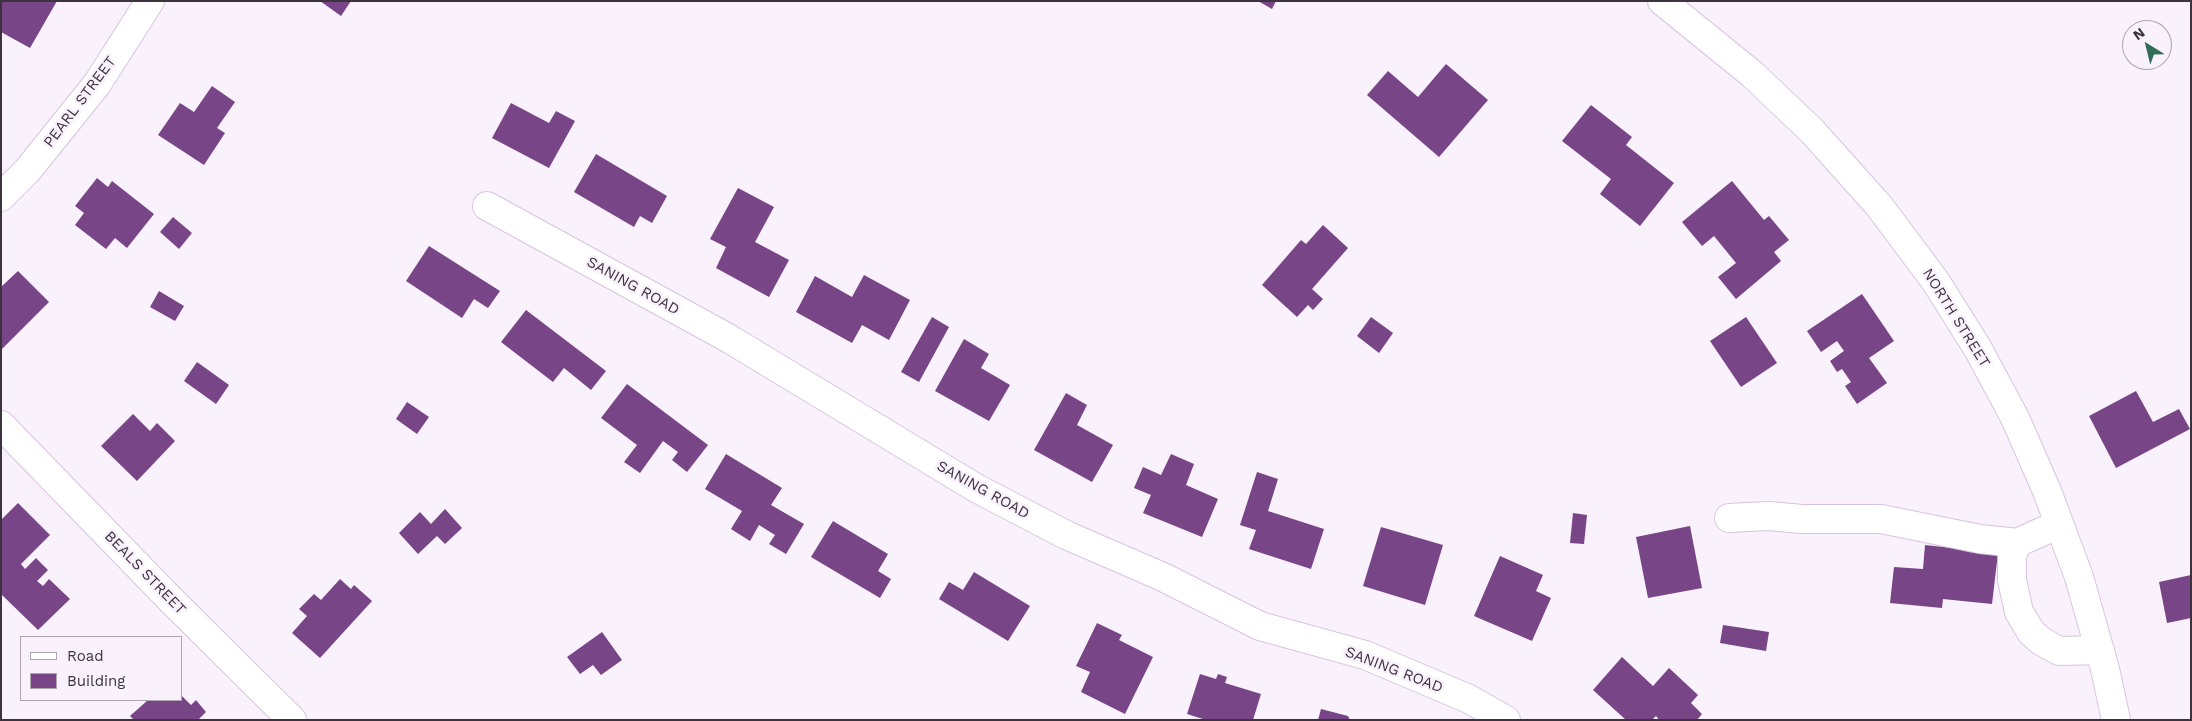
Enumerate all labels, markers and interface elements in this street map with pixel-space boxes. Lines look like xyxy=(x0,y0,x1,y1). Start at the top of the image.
north arrow xyxy=(2122,20,2172,70)
text: N xyxy=(2130,24,2148,43)
street label: PEARL STREET xyxy=(40,53,120,151)
street label: SANING ROAD xyxy=(583,253,683,319)
street label: NORTH STREET xyxy=(1918,265,1994,371)
street label: SANING ROAD xyxy=(933,457,1033,523)
street label: BEALS STREET xyxy=(101,527,189,619)
legend xyxy=(20,636,182,701)
street label: SANING ROAD xyxy=(1343,643,1445,697)
text: Road xyxy=(67,647,104,665)
text: Building xyxy=(67,672,125,690)

